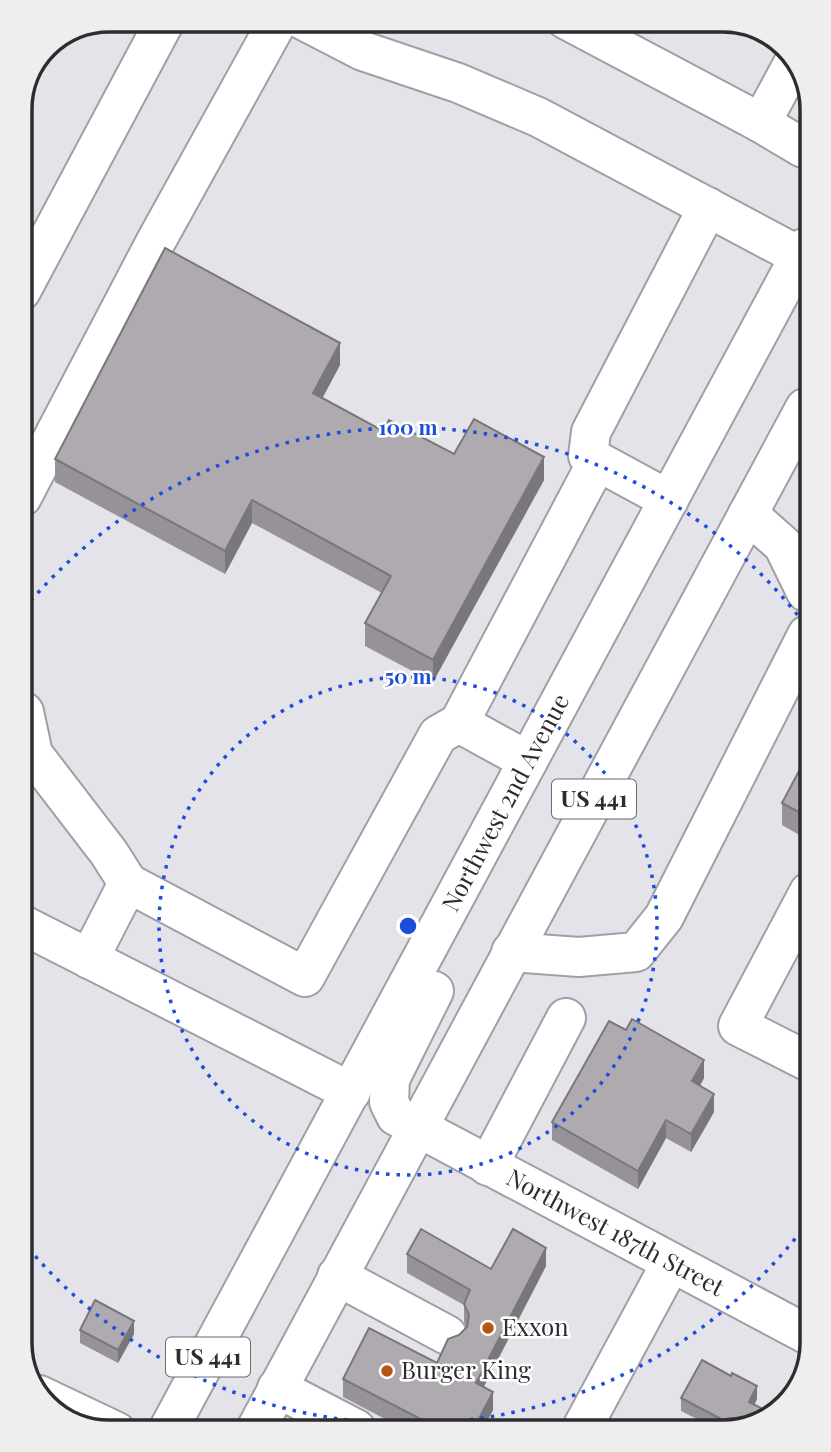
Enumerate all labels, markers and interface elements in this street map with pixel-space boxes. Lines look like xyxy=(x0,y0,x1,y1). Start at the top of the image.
text: 100 m xyxy=(378,412,438,440)
text: 50 m xyxy=(384,661,432,689)
street label: Northwest 2nd Avenue xyxy=(433,688,575,916)
road number: US 441 xyxy=(552,779,636,818)
centre of rings xyxy=(396,914,420,938)
street label: Northwest 187th Street xyxy=(502,1160,731,1302)
place label: Exxon xyxy=(502,1310,569,1342)
marker: Exxon xyxy=(480,1320,496,1336)
road number: US 441 xyxy=(166,1338,250,1376)
place label: Burger King xyxy=(401,1353,531,1385)
marker: Burger King xyxy=(379,1363,395,1379)

